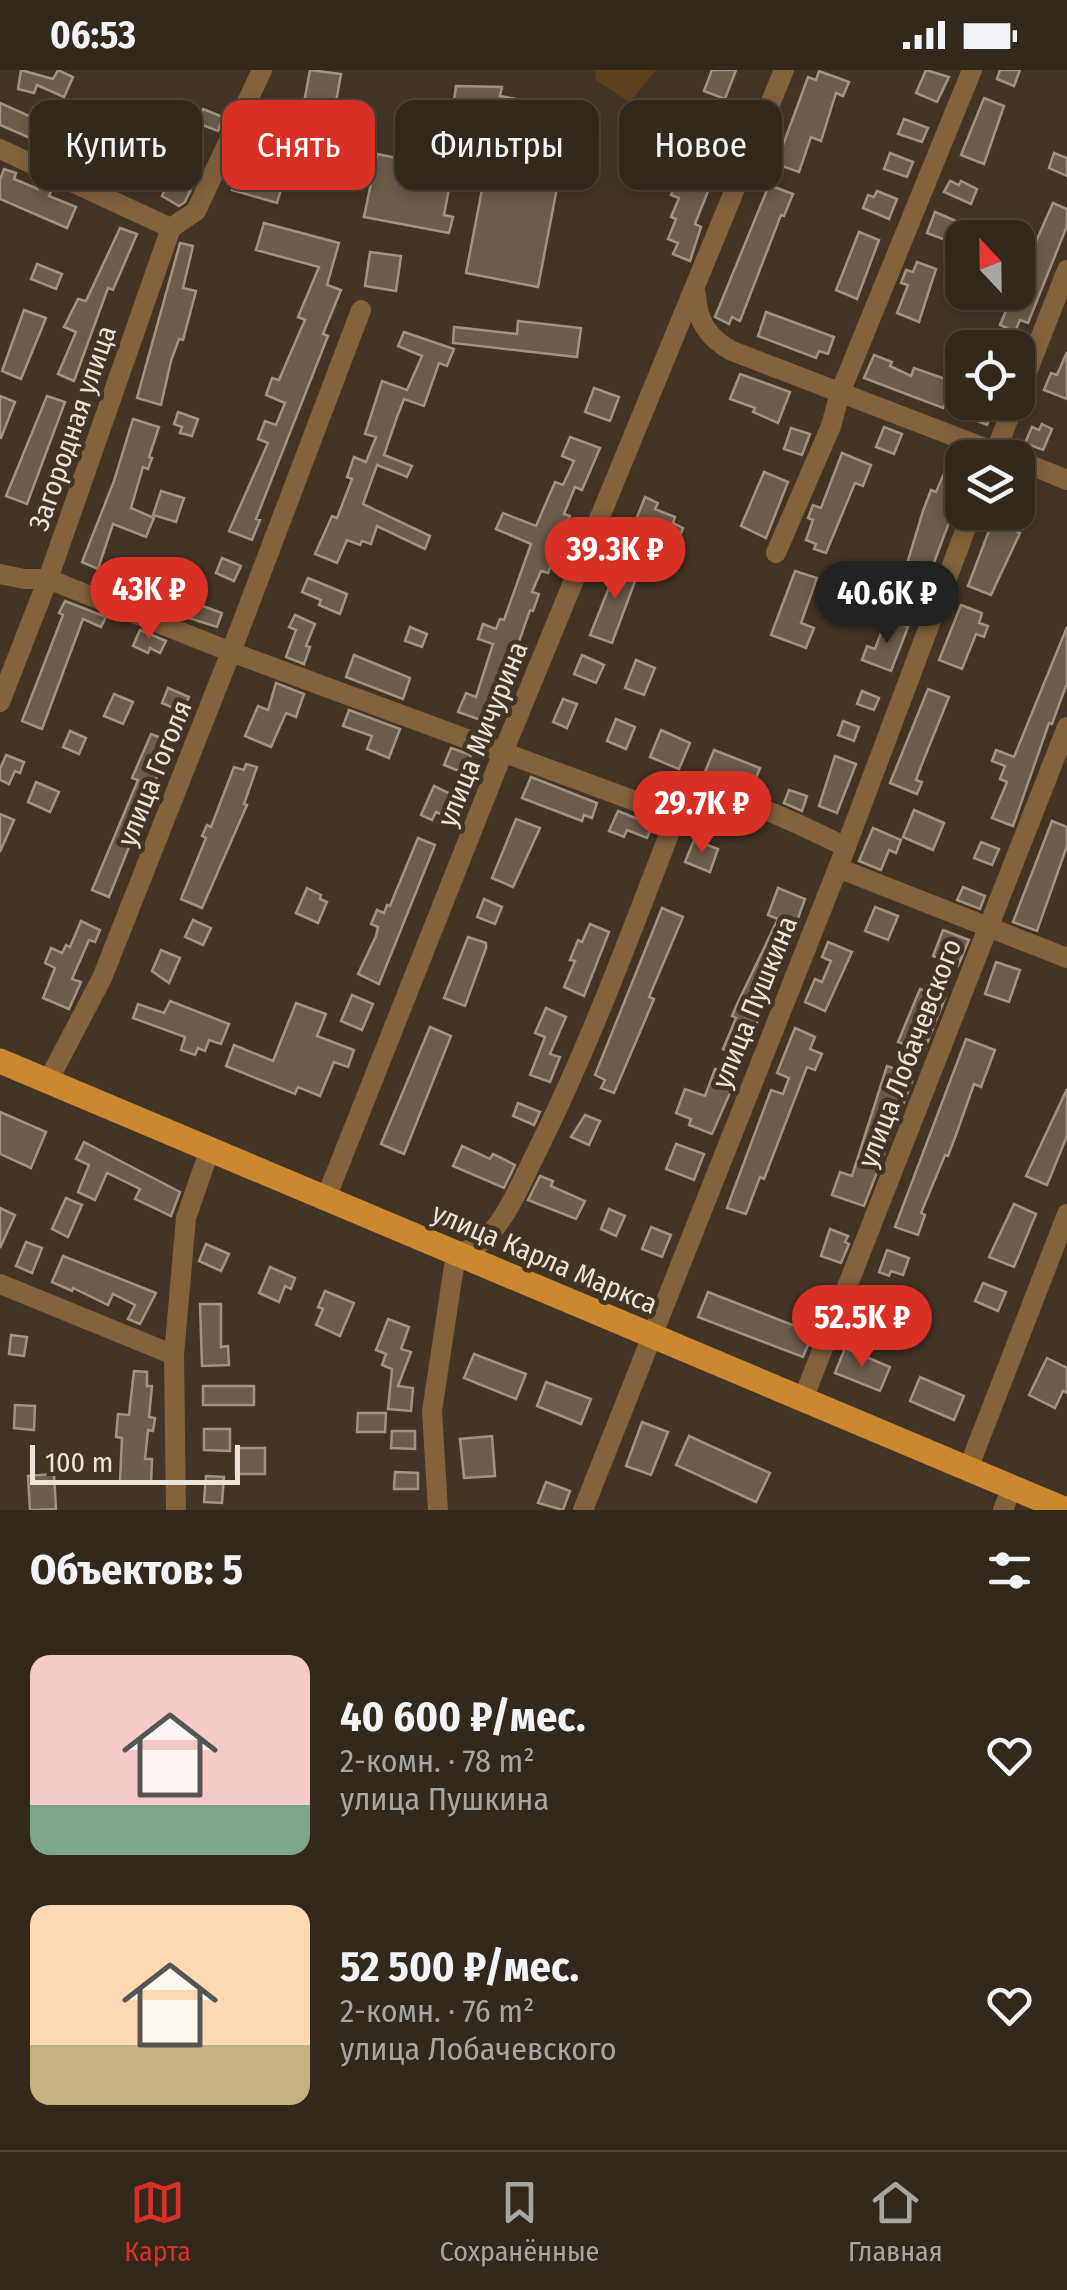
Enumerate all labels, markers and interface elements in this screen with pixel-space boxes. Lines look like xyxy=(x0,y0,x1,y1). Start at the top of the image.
text: 06:53 xyxy=(50,12,136,58)
chip: Купить xyxy=(30,100,202,190)
chip: Снять xyxy=(222,100,375,190)
chip: Фильтры xyxy=(395,100,599,190)
chip: Новое xyxy=(619,100,782,190)
north arrow xyxy=(945,220,1035,310)
map controls xyxy=(945,220,1035,530)
street label: Загородная улица xyxy=(22,321,123,535)
button: locate xyxy=(945,330,1035,420)
button: layers xyxy=(945,440,1035,530)
pin: 39.3K ₽ xyxy=(523,517,707,602)
text: 39.3K ₽ xyxy=(567,530,663,568)
pin: 43K ₽ xyxy=(79,557,219,642)
pin: 40.6K ₽ xyxy=(795,561,979,646)
text: 43K ₽ xyxy=(112,570,186,608)
text: 40.6K ₽ xyxy=(837,574,937,612)
street label: улица Мичурина xyxy=(430,637,535,831)
street label: улица Гоголя xyxy=(110,695,199,851)
pin: 29.7K ₽ xyxy=(610,771,794,856)
text: 29.7K ₽ xyxy=(655,784,749,822)
street label: улица Пушкина xyxy=(705,911,804,1093)
street label: улица Лобачевского xyxy=(851,934,968,1172)
street label: улица Карла Маркса xyxy=(427,1196,662,1321)
pin: 52.5K ₽ xyxy=(770,1285,954,1370)
text: 52.5K ₽ xyxy=(814,1298,910,1336)
scale bar xyxy=(30,1440,240,1484)
text: 100 m xyxy=(45,1446,113,1479)
icon: filters xyxy=(982,1543,1037,1598)
text: Объектов: 5 xyxy=(30,1545,243,1595)
text: 40 600 ₽/мес. xyxy=(340,1692,586,1742)
icon: home xyxy=(110,1695,230,1815)
icon: heart xyxy=(982,1728,1037,1783)
text: 2-комн. · 78 m² xyxy=(340,1742,535,1780)
text: улица Пушкина xyxy=(340,1780,549,1818)
text: 52 500 ₽/мес. xyxy=(340,1942,579,1992)
icon: home xyxy=(110,1945,230,2065)
icon: heart xyxy=(982,1978,1037,2033)
text: 2-комн. · 76 m² xyxy=(340,1992,534,2030)
text: улица Лобачевского xyxy=(340,2030,617,2068)
tab: Карта xyxy=(124,2175,191,2268)
tab: Сохранённые xyxy=(440,2175,599,2268)
tab: Главная xyxy=(848,2175,943,2268)

